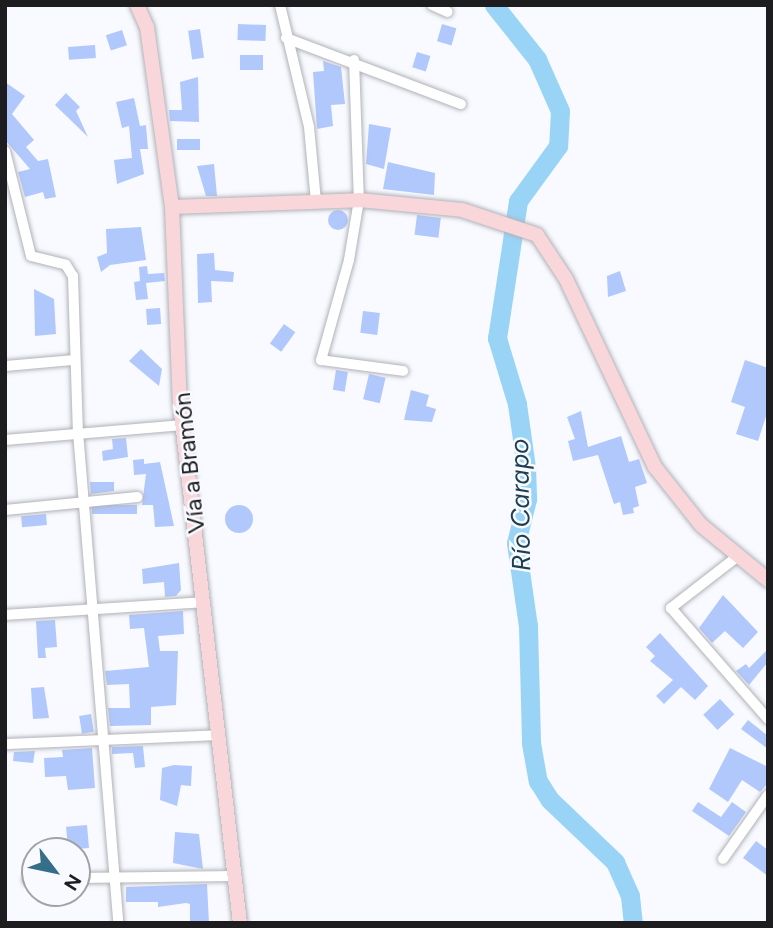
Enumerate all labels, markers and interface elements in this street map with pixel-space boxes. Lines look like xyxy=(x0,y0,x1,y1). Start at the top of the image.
street label: Vía a Bramón xyxy=(167,391,211,535)
water label: Río Carapo xyxy=(504,438,538,572)
north arrow xyxy=(21,837,91,907)
text: N xyxy=(59,870,86,895)

